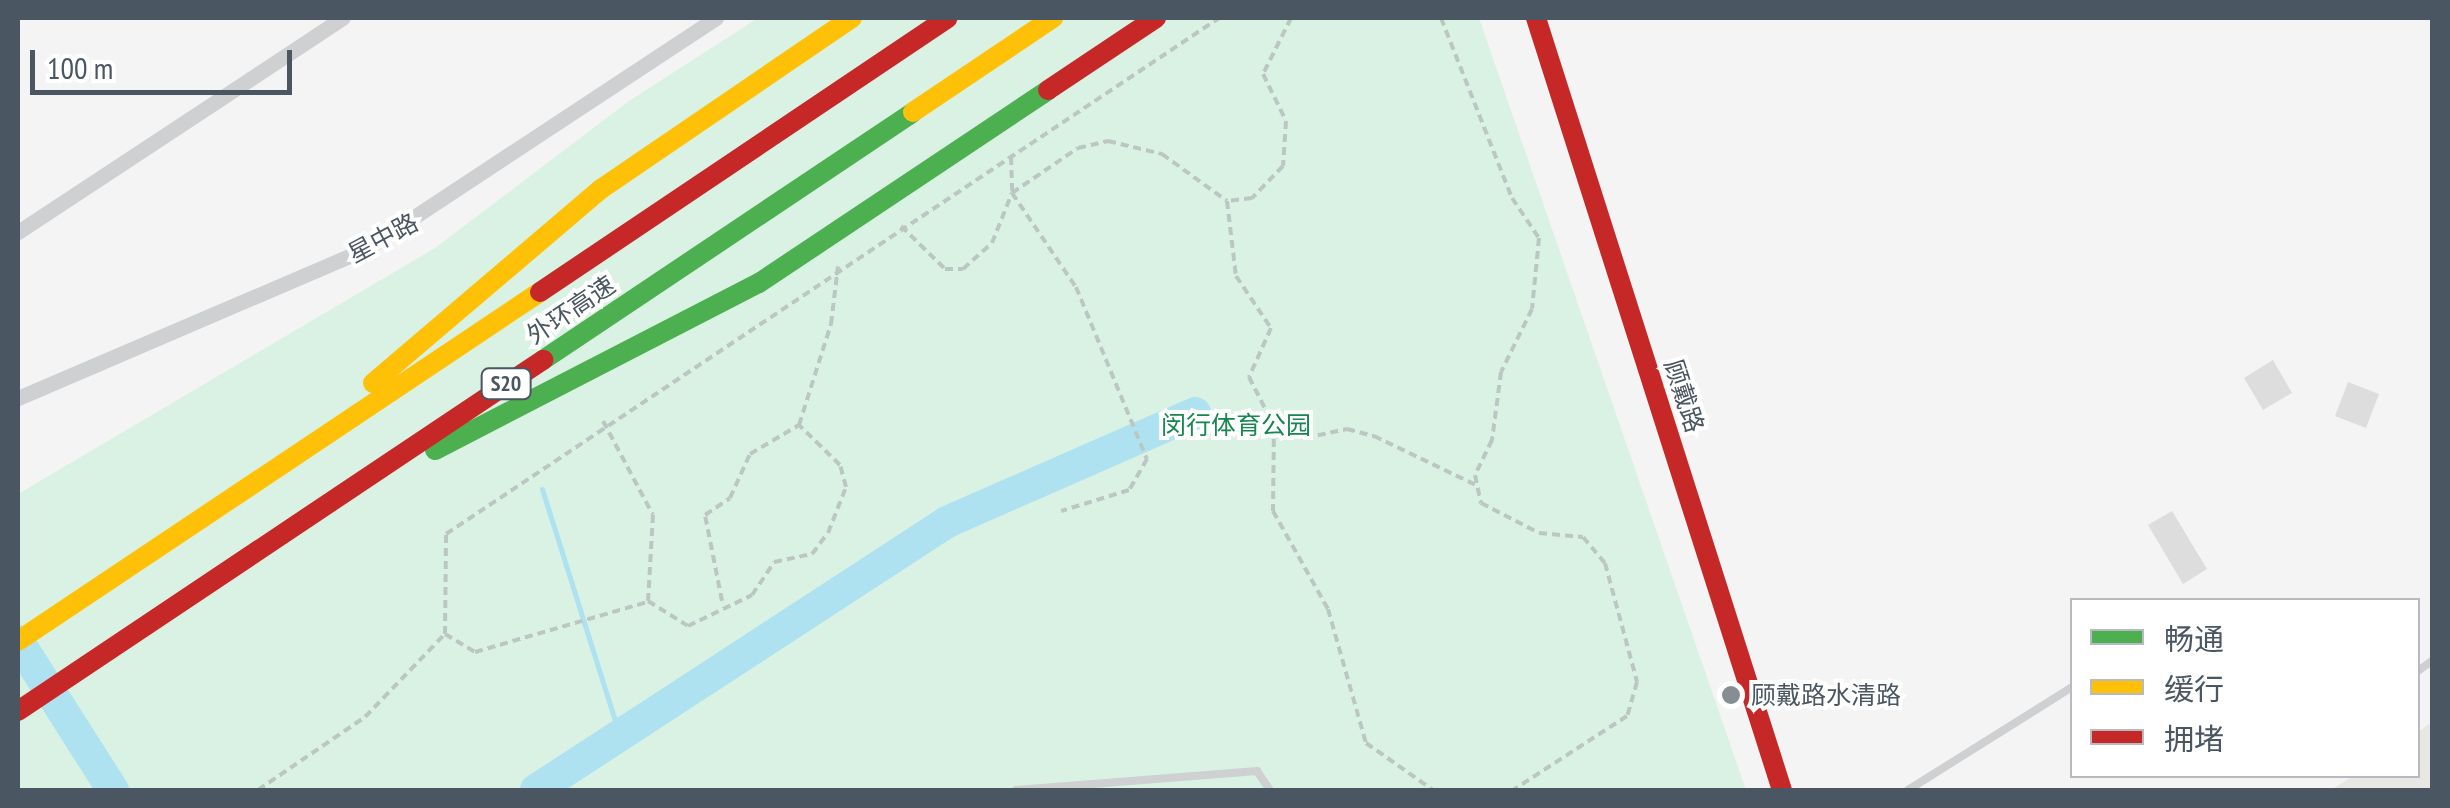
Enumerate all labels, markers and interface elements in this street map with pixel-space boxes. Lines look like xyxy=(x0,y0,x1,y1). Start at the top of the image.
scale bar xyxy=(35,30,298,92)
text: 100 m xyxy=(47,48,113,87)
street label: 星中路 xyxy=(343,207,423,269)
street label: 外环高速 xyxy=(521,270,621,350)
street label: 顾戴路 xyxy=(1658,356,1710,436)
road number: S20 xyxy=(478,367,534,401)
park label: 闵行体育公园 xyxy=(1161,410,1311,440)
legend xyxy=(2070,598,2420,778)
text: 畅通 xyxy=(2164,619,2224,658)
text: 缓行 xyxy=(2164,669,2224,708)
place label: 顾戴路水清路 xyxy=(1751,680,1901,710)
marker: 顾戴路水清路 xyxy=(1720,684,1742,706)
text: 拥堵 xyxy=(2164,719,2224,758)

